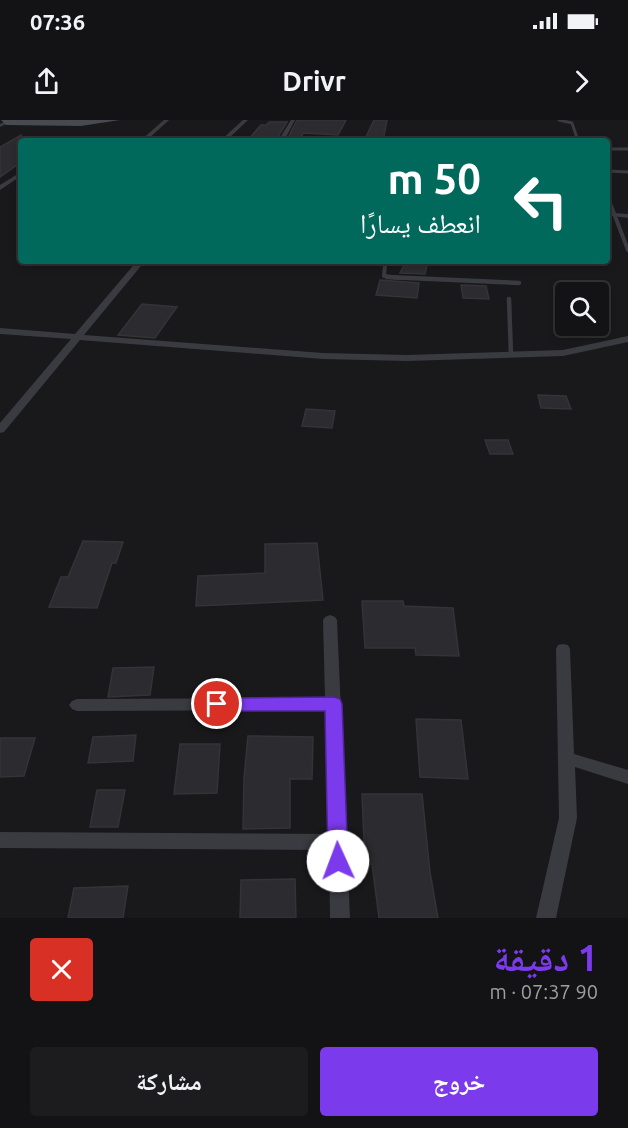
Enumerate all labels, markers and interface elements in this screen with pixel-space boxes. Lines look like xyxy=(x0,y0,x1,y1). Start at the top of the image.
text: 07:36 xyxy=(30,9,85,34)
icon: share xyxy=(30,65,63,98)
icon: forward xyxy=(565,65,598,98)
text: Drivr xyxy=(282,66,346,96)
text: 50 m xyxy=(387,155,481,202)
icon: left xyxy=(502,162,580,240)
text: انعطف يسارًا xyxy=(360,208,481,238)
map controls xyxy=(555,282,609,336)
button: search xyxy=(555,282,609,336)
pin xyxy=(191,678,242,729)
icon: arrive xyxy=(200,687,233,720)
position arrow xyxy=(306,829,370,893)
text: 1 دقيقة xyxy=(494,937,598,978)
button: close xyxy=(30,938,93,1001)
text: 90 m · 07:37 xyxy=(489,980,598,1003)
button: مشاركة xyxy=(30,1047,308,1116)
button: خروج xyxy=(320,1047,598,1116)

